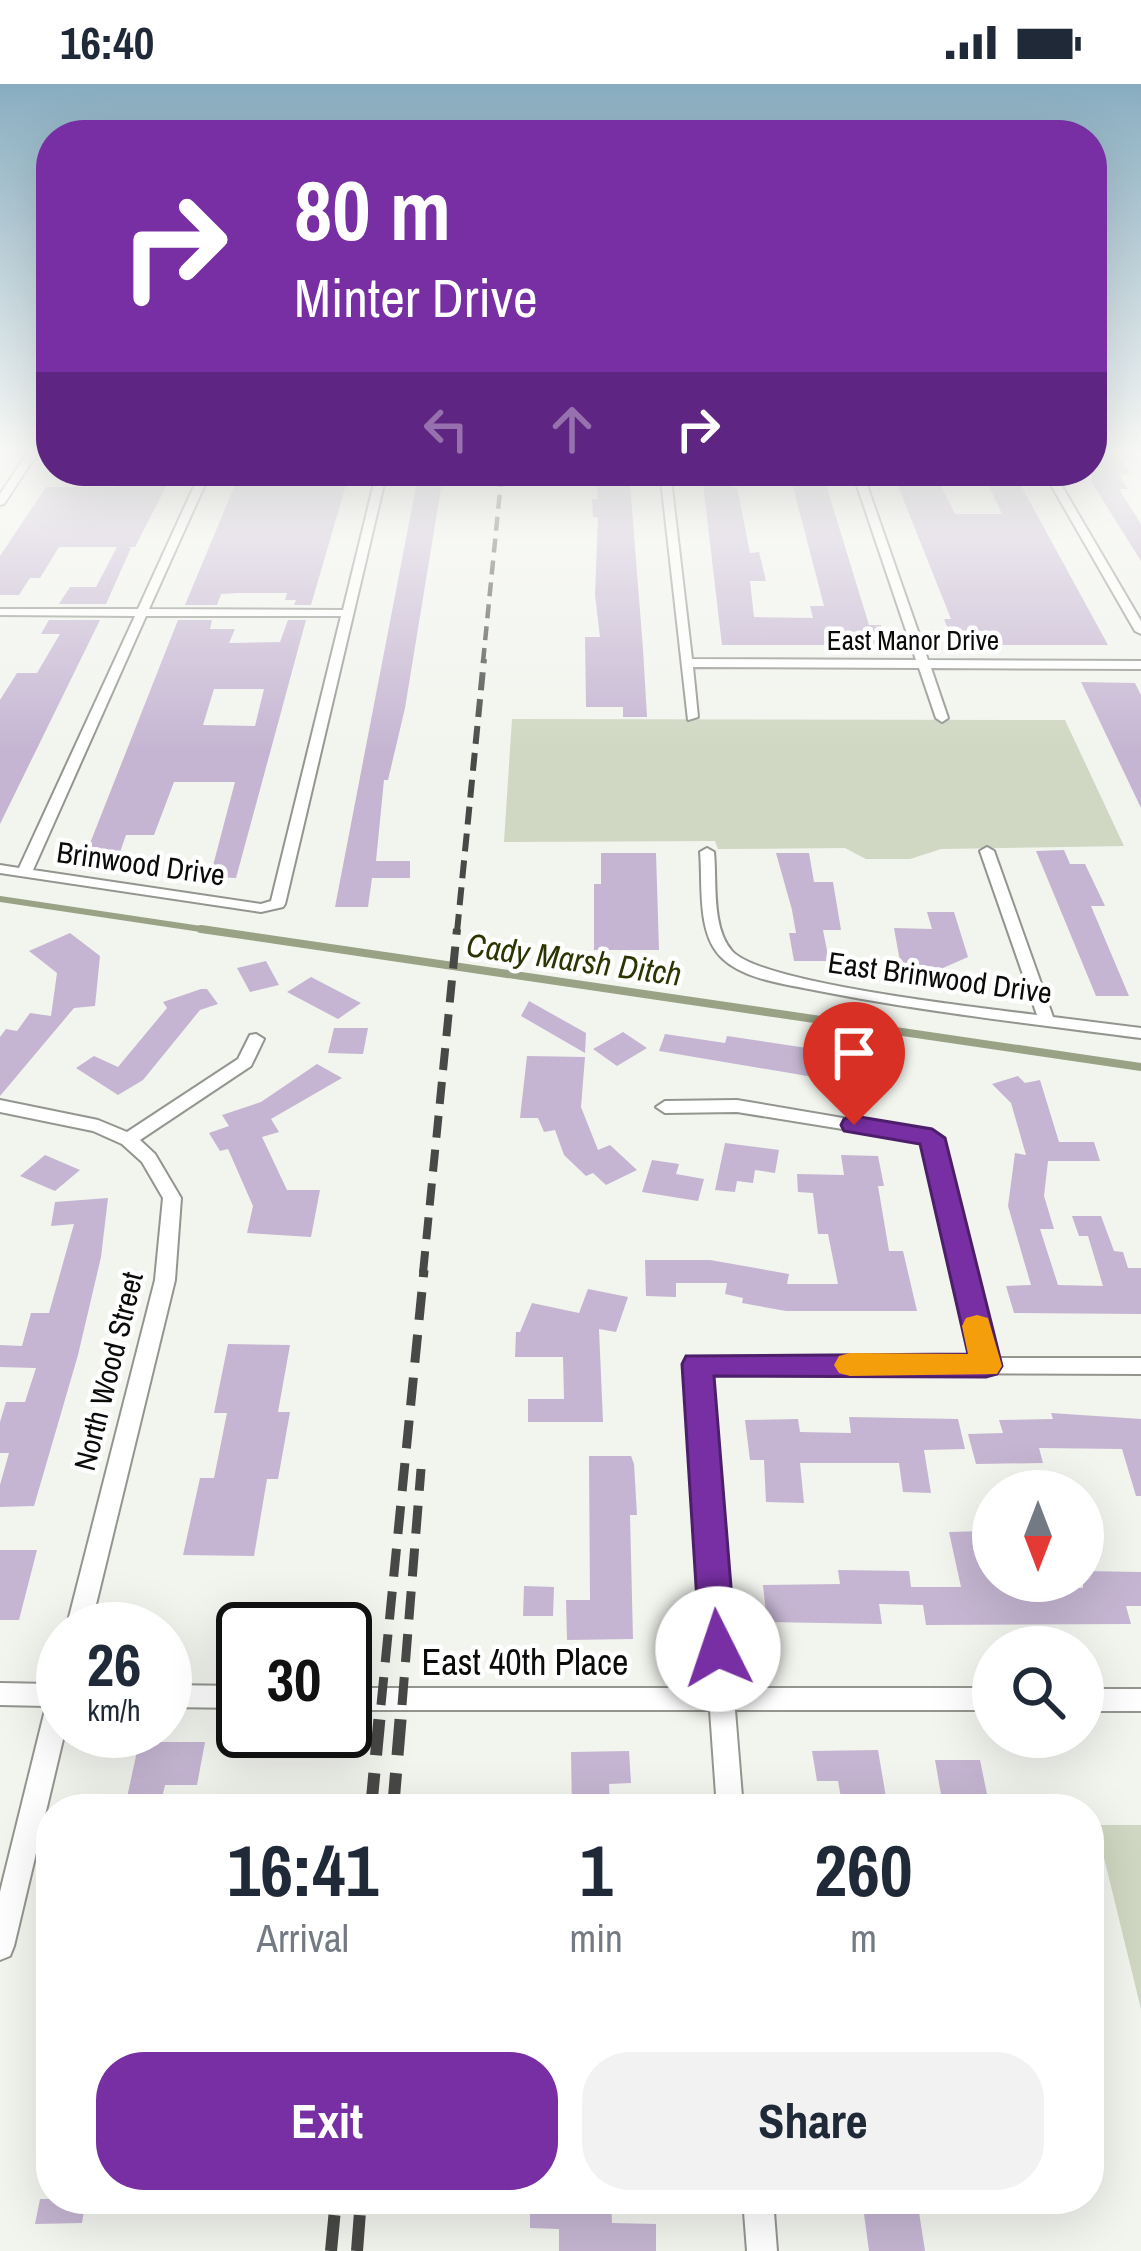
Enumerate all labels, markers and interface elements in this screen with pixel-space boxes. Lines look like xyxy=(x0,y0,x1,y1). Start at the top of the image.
text: 16:40 xyxy=(60,12,154,73)
text: 80 m xyxy=(294,153,451,266)
icon: right xyxy=(96,168,252,324)
text: Minter Drive xyxy=(294,261,538,334)
icon: left xyxy=(413,396,479,462)
icon: ahead xyxy=(539,396,605,462)
icon: right xyxy=(665,396,731,462)
street label: East Manor Drive xyxy=(827,622,999,658)
street label: Brinwood Drive xyxy=(54,831,228,895)
water label: Cady Marsh Ditch xyxy=(464,922,684,996)
street label: East Brinwood Drive xyxy=(826,941,1054,1013)
pin xyxy=(803,1002,905,1125)
icon: arrive xyxy=(821,1020,887,1086)
street label: North Wood Street xyxy=(64,1267,152,1474)
north arrow xyxy=(972,1470,1104,1602)
map controls xyxy=(972,1470,1104,1758)
position arrow xyxy=(655,1586,781,1712)
speed limit sign: 30 xyxy=(216,1602,372,1758)
text: 26 xyxy=(87,1624,141,1705)
button: search xyxy=(972,1626,1104,1758)
street label: East 40th Place xyxy=(422,1638,628,1686)
text: km/h xyxy=(87,1690,141,1730)
text: 16:41 xyxy=(227,1821,378,1918)
text: 1 xyxy=(580,1821,613,1918)
text: 260 xyxy=(814,1821,913,1918)
text: Arrival xyxy=(257,1912,349,1964)
text: min xyxy=(570,1912,623,1964)
text: m xyxy=(850,1912,877,1964)
button: Exit xyxy=(96,2052,558,2190)
button: Share xyxy=(582,2052,1044,2190)

